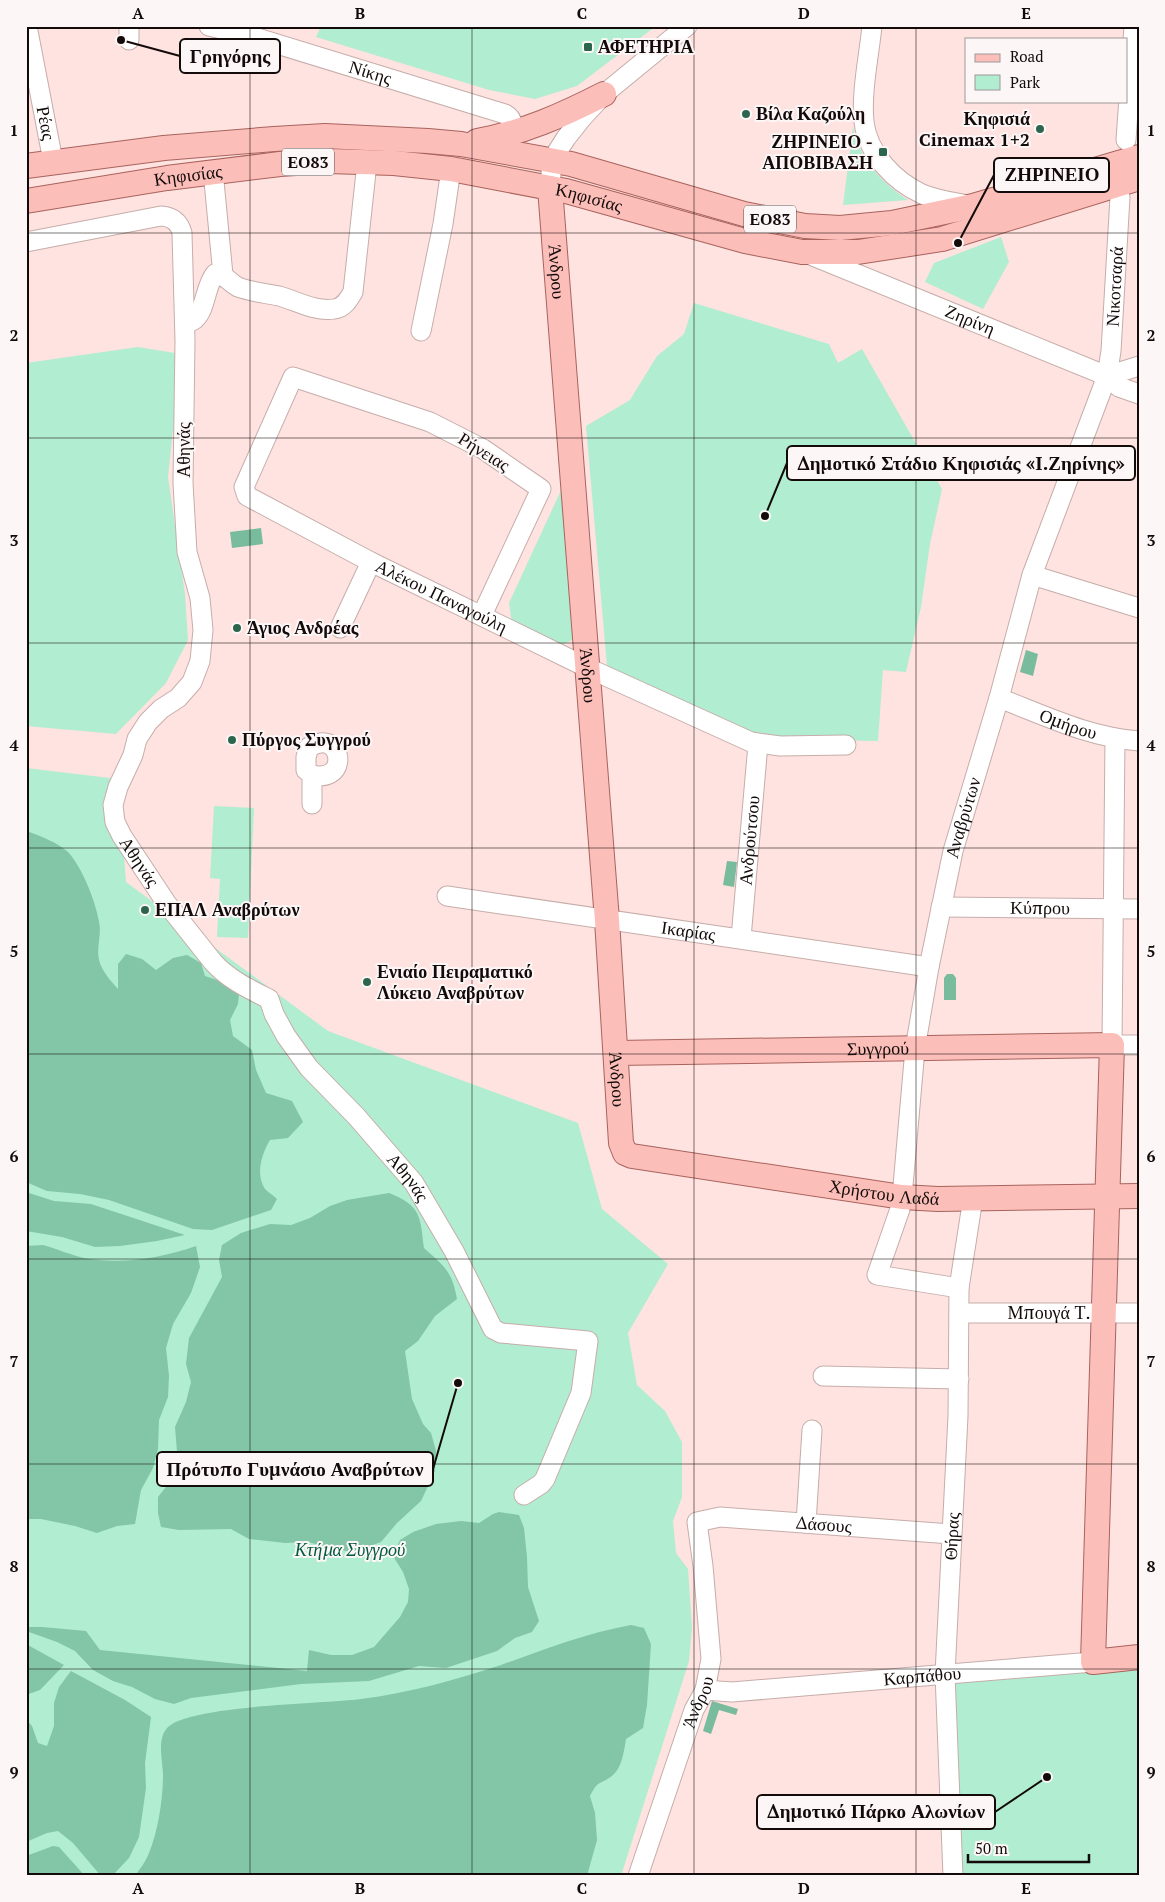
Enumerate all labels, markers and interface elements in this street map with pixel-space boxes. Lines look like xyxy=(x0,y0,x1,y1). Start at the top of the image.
text: A xyxy=(132,2,144,24)
text: B xyxy=(355,2,365,24)
text: C xyxy=(577,2,587,24)
text: D xyxy=(798,2,810,24)
text: E xyxy=(1021,2,1031,24)
place label: ΑΦΕΤΗΡΙΑ xyxy=(598,34,694,58)
legend xyxy=(965,38,1128,102)
callout: Γρηγόρης xyxy=(180,39,280,73)
marker: ΑΦΕΤΗΡΙΑ xyxy=(582,41,594,53)
text: Γρηγόρης xyxy=(190,43,271,68)
text: Road xyxy=(1010,46,1043,66)
street label: Νίκης xyxy=(346,54,395,90)
text: Park xyxy=(1010,72,1040,92)
place label: Βίλα Καζούλη xyxy=(756,101,865,125)
street label: Ρέας xyxy=(32,104,62,142)
place label: Κηφισιά Cinemax 1+2 xyxy=(919,106,1030,151)
marker: Βίλα Καζούλη xyxy=(740,108,752,120)
text: 1 xyxy=(9,119,19,141)
text: 1 xyxy=(1146,119,1156,141)
marker: Κηφισιά Cinemax 1+2 xyxy=(1034,123,1046,135)
place label: ΖΗΡΙΝΕΙΟ - ΑΠΟΒΙΒΑΣΗ xyxy=(762,129,873,174)
marker: ΖΗΡΙΝΕΙΟ - ΑΠΟΒΙΒΑΣΗ xyxy=(877,146,889,158)
road number: ΕΟ83 xyxy=(282,148,334,176)
street label: Κηφισίας xyxy=(152,158,223,191)
callout: ΖΗΡΙΝΕΙΟ xyxy=(994,158,1109,192)
text: ΖΗΡΙΝΕΙΟ xyxy=(1004,161,1100,186)
street label: Κηφισίας xyxy=(553,176,625,217)
road number: ΕΟ83 xyxy=(744,205,796,232)
street label: Άνδρου xyxy=(543,243,572,300)
street label: Νικοτσαρά xyxy=(1099,245,1128,327)
street label: Ζηρίνη xyxy=(942,298,999,340)
text: 2 xyxy=(9,324,19,346)
text: 2 xyxy=(1146,324,1156,346)
street label: Αθηνάς xyxy=(171,422,195,478)
street label: Ρήνειας xyxy=(454,426,515,476)
callout: Δημοτικό Στάδιο Κηφισιάς «Ι.Ζηρίνης» xyxy=(787,446,1135,480)
text: Δημοτικό Στάδιο Κηφισιάς «Ι.Ζηρίνης» xyxy=(797,450,1125,475)
text: 3 xyxy=(9,529,19,551)
text: 3 xyxy=(1146,529,1156,551)
street label: Αλέκου Παναγούλη xyxy=(372,553,512,638)
place label: Άγιος Ανδρέας xyxy=(247,615,359,639)
marker: Άγιος Ανδρέας xyxy=(231,622,243,634)
street label: Άνδρου xyxy=(575,647,603,704)
street label: Ομήρου xyxy=(1036,702,1100,744)
place label: Πύργος Συγγρού xyxy=(242,727,371,751)
text: 4 xyxy=(9,734,19,756)
marker: Πύργος Συγγρού xyxy=(226,734,238,746)
text: 4 xyxy=(1146,734,1156,756)
street label: Αναβρύτων xyxy=(939,774,986,860)
street label: Ανδρούτσου xyxy=(733,794,764,886)
street label: Αθηνάς xyxy=(115,832,165,891)
street label: Κύπρου xyxy=(1010,895,1070,919)
place label: ΕΠΑΛ Αναβρύτων xyxy=(155,897,299,921)
marker: ΕΠΑΛ Αναβρύτων xyxy=(139,904,151,916)
street label: Ικαρίας xyxy=(660,914,717,946)
text: 5 xyxy=(9,940,19,962)
text: 5 xyxy=(1146,940,1156,962)
place label: Ενιαίο Πειραματικό Λύκειο Αναβρύτων xyxy=(377,959,533,1004)
marker: Ενιαίο Πειραματικό Λύκειο Αναβρύτων xyxy=(361,976,373,988)
street label: Συγγρού xyxy=(847,1035,909,1060)
street label: Άνδρου xyxy=(604,1051,632,1108)
text: 6 xyxy=(9,1145,19,1167)
text: 6 xyxy=(1146,1145,1156,1167)
street label: Αθηνάς xyxy=(382,1147,435,1206)
street label: Χρήστου Λαδά xyxy=(828,1173,941,1210)
street label: Μπουγά Τ. xyxy=(1008,1300,1090,1324)
text: 7 xyxy=(9,1350,19,1372)
text: 7 xyxy=(1146,1350,1156,1372)
callout: Πρότυπο Γυμνάσιο Αναβρύτων xyxy=(157,1452,433,1486)
text: Πρότυπο Γυμνάσιο Αναβρύτων xyxy=(167,1456,424,1481)
street label: Δάσους xyxy=(795,1510,853,1538)
street label: Θήρας xyxy=(938,1512,964,1561)
park label: Κτήμα Συγγρού xyxy=(294,1537,405,1561)
text: 8 xyxy=(9,1555,19,1577)
text: 8 xyxy=(1146,1555,1156,1577)
street label: Καρπάθου xyxy=(882,1660,962,1690)
street label: Άνδρου xyxy=(676,1674,718,1731)
text: 9 xyxy=(9,1761,19,1783)
text: 9 xyxy=(1146,1761,1156,1783)
callout: Δημοτικό Πάρκο Αλωνίων xyxy=(757,1795,995,1829)
text: Δημοτικό Πάρκο Αλωνίων xyxy=(767,1798,985,1823)
scale bar xyxy=(968,1832,1089,1864)
text: 50 m xyxy=(975,1838,1008,1858)
text: A xyxy=(132,1877,144,1899)
text: B xyxy=(355,1877,365,1899)
text: C xyxy=(577,1877,587,1899)
text: D xyxy=(798,1877,810,1899)
text: E xyxy=(1021,1877,1031,1899)

